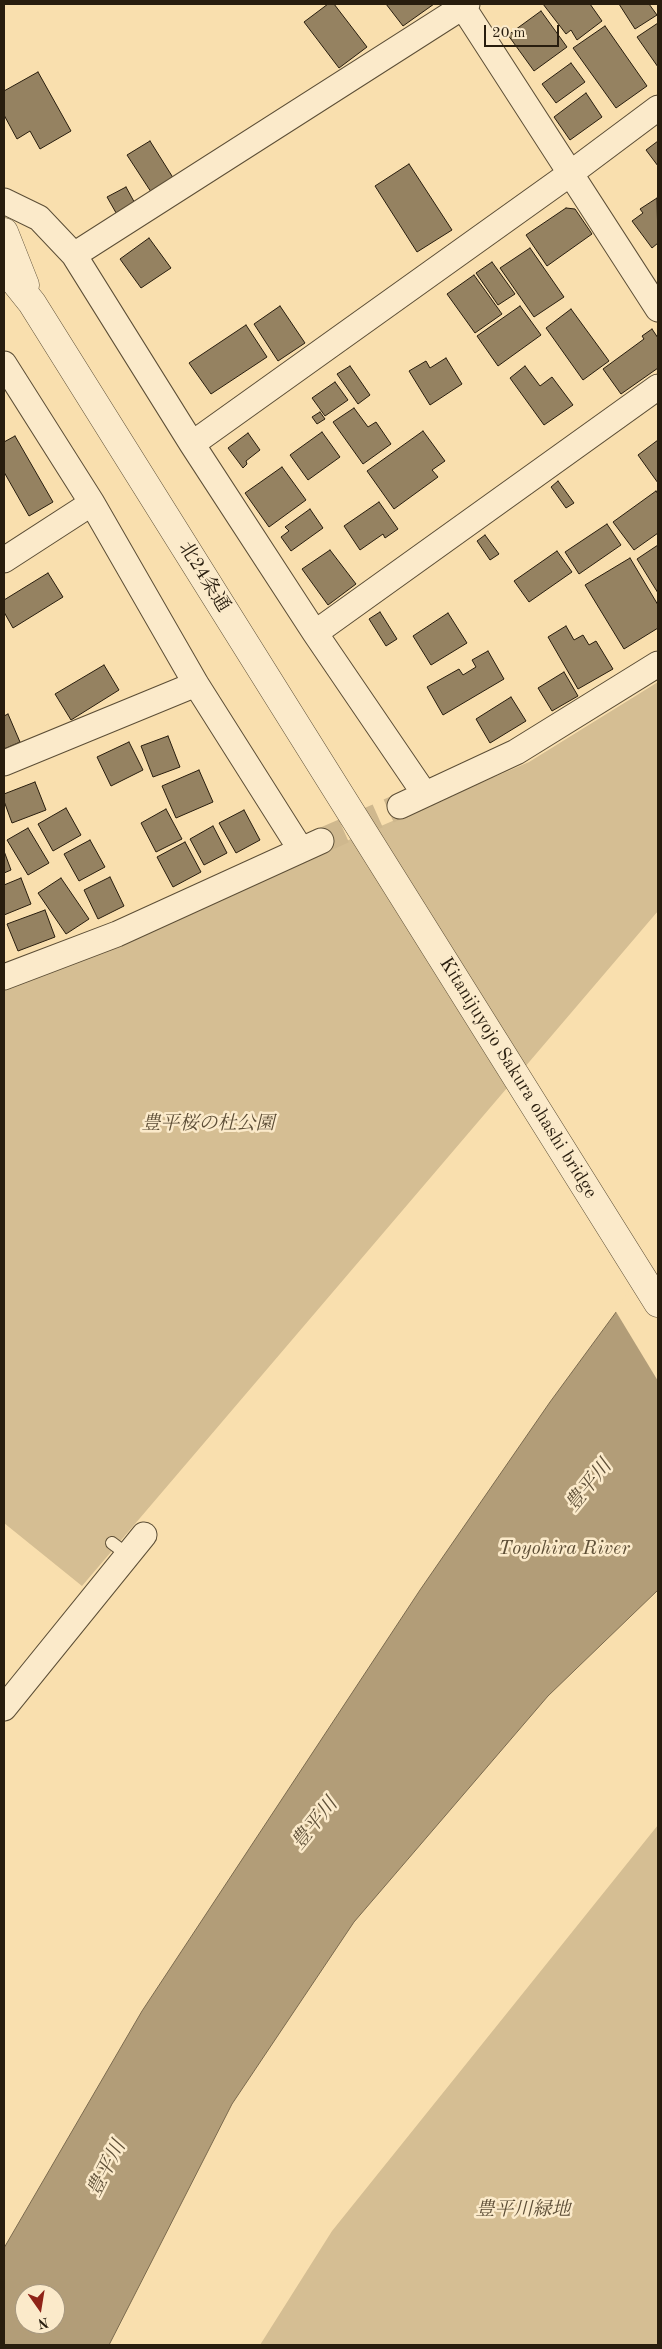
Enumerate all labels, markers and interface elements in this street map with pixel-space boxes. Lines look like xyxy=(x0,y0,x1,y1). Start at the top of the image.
scale bar xyxy=(487,15,562,47)
text: 20 m xyxy=(492,26,526,41)
street label: 北24条通 xyxy=(173,537,235,617)
street label: Kitanijuyojo Sakura ohashi bridge xyxy=(434,953,602,1203)
park label: 豊平桜の杜公園 xyxy=(142,1113,274,1135)
water label: 豊平川 xyxy=(561,1455,617,1517)
water label: Toyohira River xyxy=(498,1537,630,1561)
water label: 豊平川 xyxy=(287,1793,343,1855)
water label: 豊平川 xyxy=(83,2137,131,2201)
park label: 豊平川緑地 xyxy=(476,2199,570,2221)
north arrow xyxy=(15,2284,65,2334)
text: N xyxy=(36,2315,50,2331)

